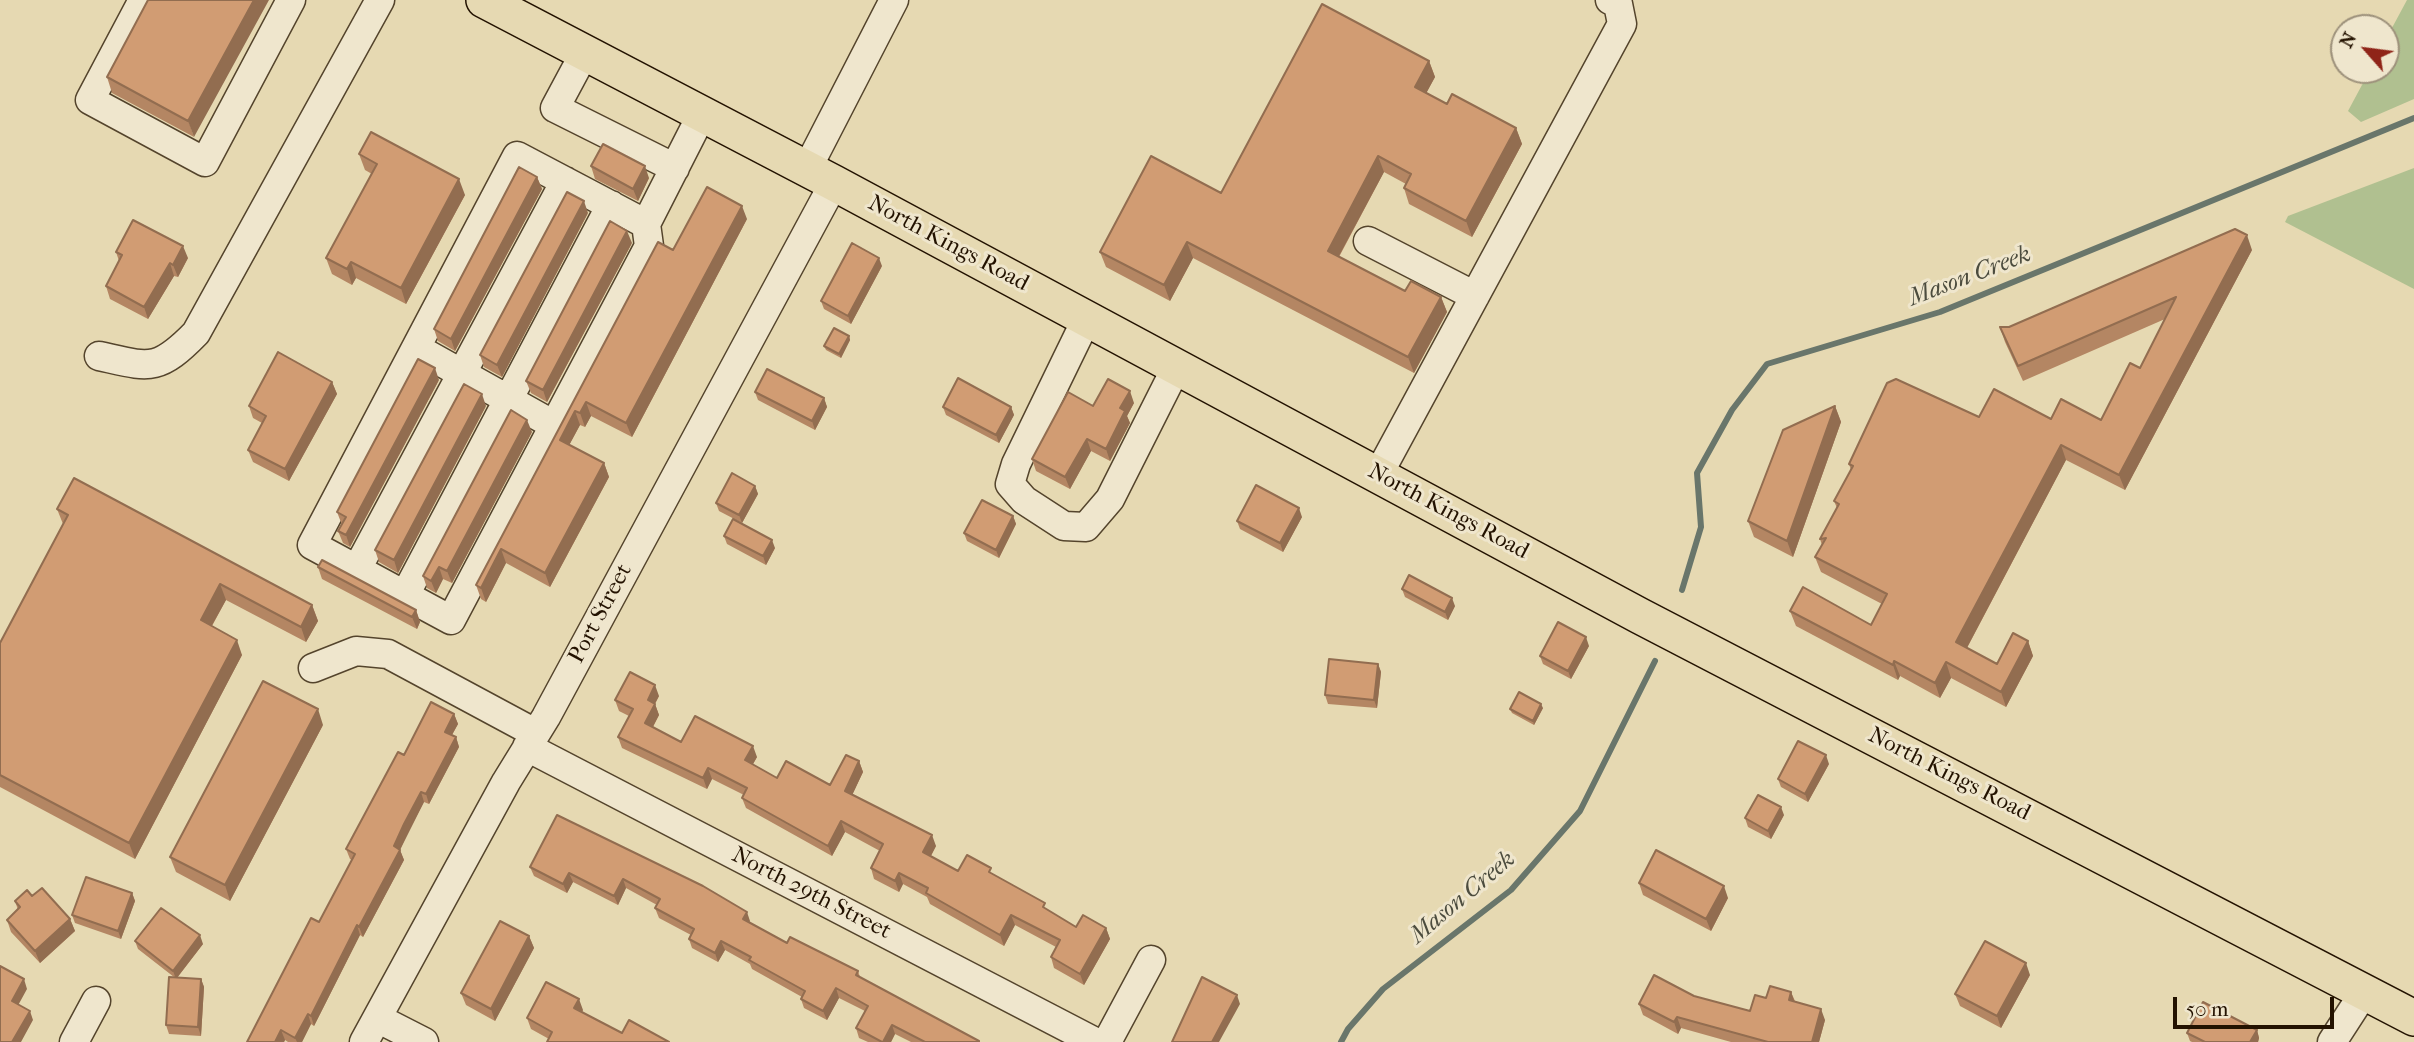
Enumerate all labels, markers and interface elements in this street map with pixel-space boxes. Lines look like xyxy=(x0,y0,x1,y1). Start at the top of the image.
north arrow xyxy=(2330,14,2400,84)
text: N xyxy=(2335,29,2361,52)
street label: North Kings Road xyxy=(863,190,1033,298)
water label: Mason Creek xyxy=(1905,240,2035,314)
street label: North Kings Road xyxy=(1363,458,1533,566)
street label: Port Street xyxy=(563,560,639,668)
street label: North Kings Road xyxy=(1863,722,2035,828)
street label: North 29th Street xyxy=(727,842,895,946)
water label: Mason Creek xyxy=(1404,846,1522,950)
scale bar xyxy=(2176,982,2337,1026)
text: 50 m xyxy=(2186,997,2229,1021)

